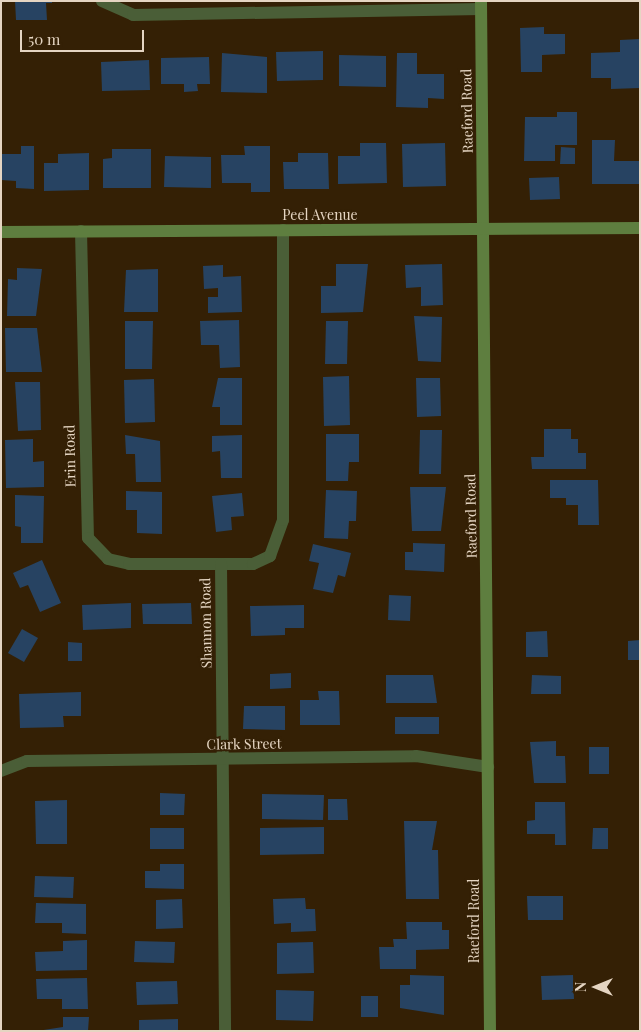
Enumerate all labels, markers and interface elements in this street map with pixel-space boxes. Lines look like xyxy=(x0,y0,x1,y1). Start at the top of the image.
scale bar xyxy=(22,20,146,52)
text: 50 m xyxy=(28,29,60,49)
street label: Raeford Road xyxy=(458,69,476,153)
street label: Peel Avenue xyxy=(282,207,358,223)
street label: Erin Road xyxy=(61,425,79,487)
street label: Raeford Road xyxy=(462,474,480,558)
street label: Shannon Road xyxy=(197,577,215,669)
street label: Clark Street xyxy=(206,735,282,753)
street label: Raeford Road xyxy=(466,879,482,963)
north arrow xyxy=(571,962,621,1012)
text: N xyxy=(571,982,590,992)

